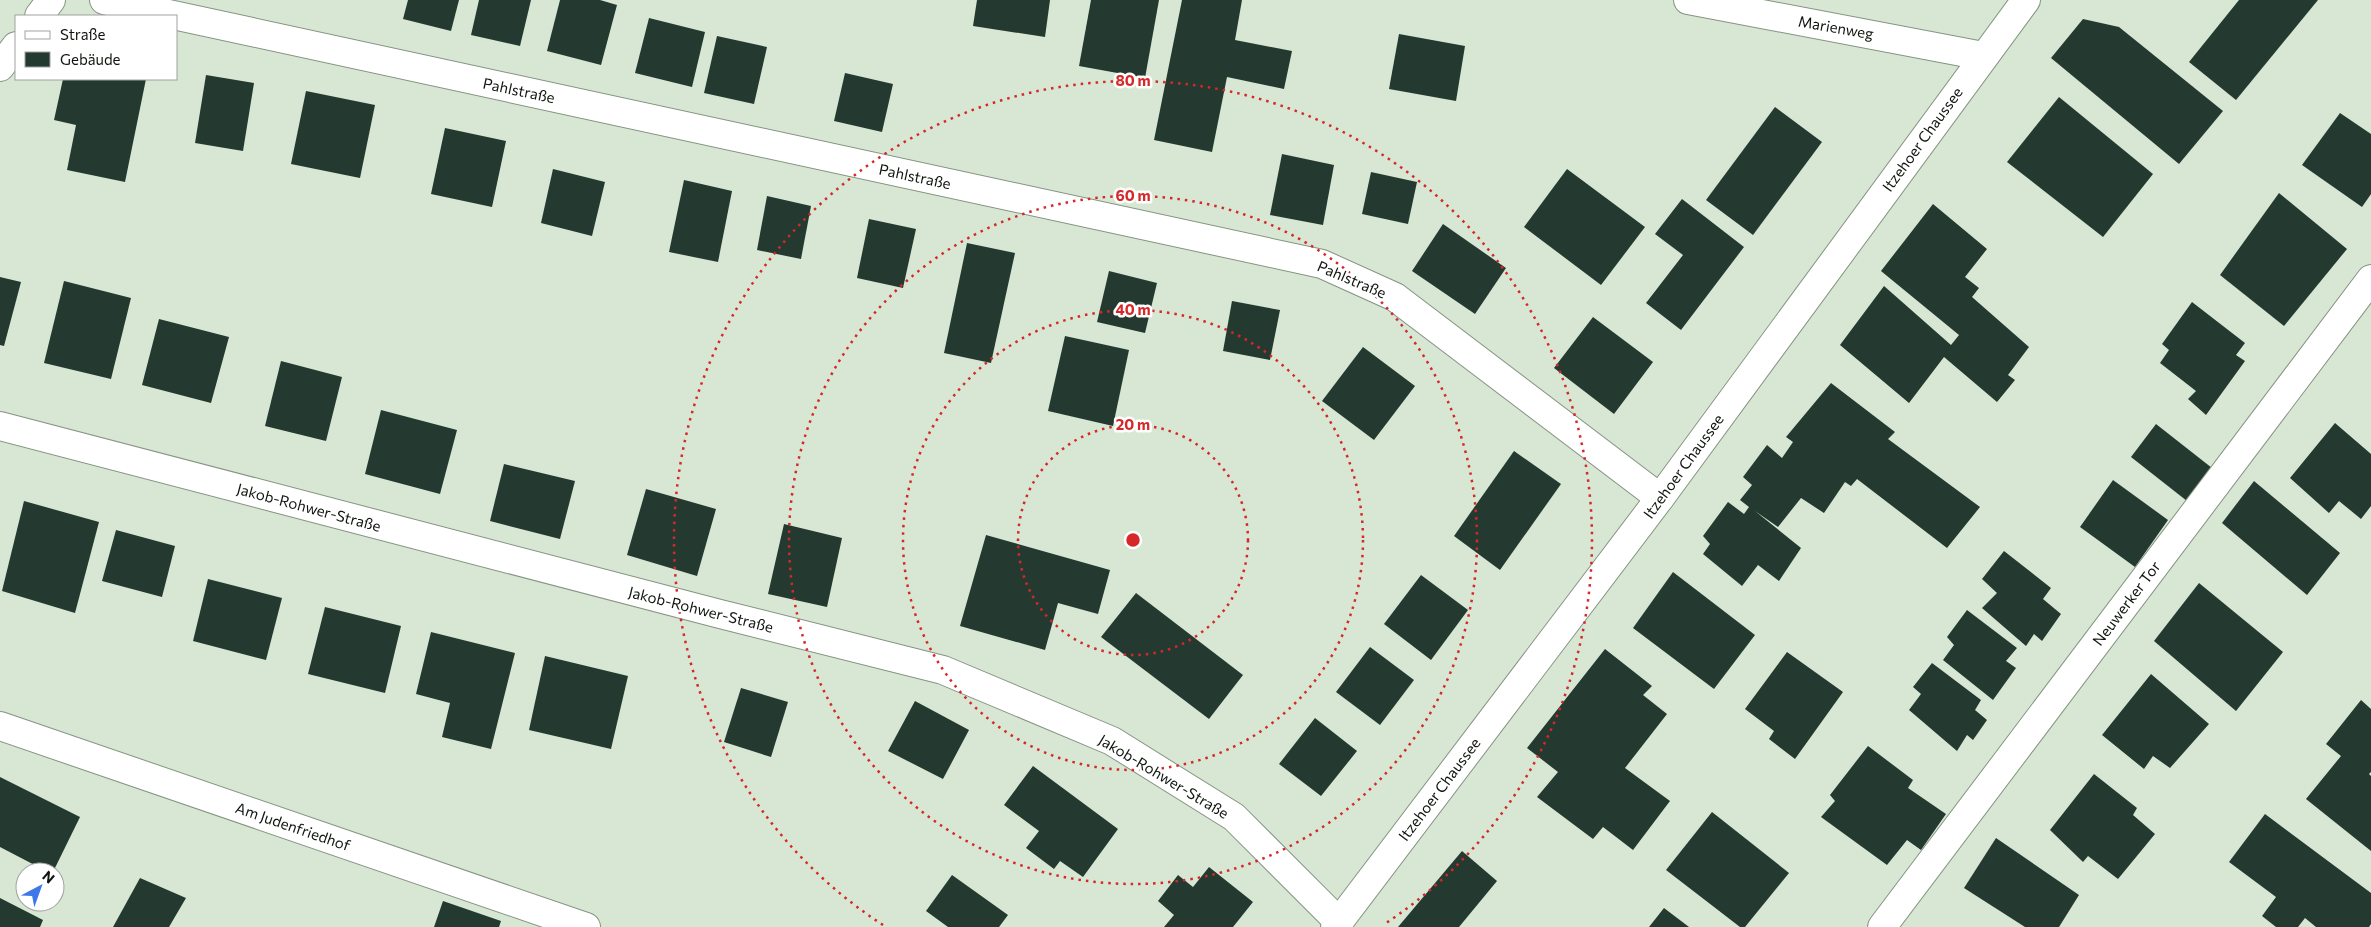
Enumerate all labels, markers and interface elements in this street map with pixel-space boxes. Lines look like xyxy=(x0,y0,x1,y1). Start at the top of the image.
street label: Marienweg xyxy=(1797,12,1875,42)
legend xyxy=(15,15,178,80)
text: Straße xyxy=(60,25,106,43)
text: Gebäude xyxy=(60,50,121,68)
text: 80 m xyxy=(1115,71,1151,89)
street label: Pahlstraße xyxy=(481,74,557,106)
street label: Itzehoer Chaussee xyxy=(1878,83,1966,195)
street label: Pahlstraße xyxy=(877,160,953,192)
text: 60 m xyxy=(1115,186,1151,204)
street label: Pahlstraße xyxy=(1315,256,1389,302)
text: 40 m xyxy=(1115,300,1151,318)
street label: Itzehoer Chaussee xyxy=(1639,410,1727,522)
text: 20 m xyxy=(1116,415,1150,433)
street label: Jakob-Rohwer-Straße xyxy=(235,479,383,535)
centre of rings xyxy=(1124,531,1142,549)
street label: Neuwerker Tor xyxy=(2088,557,2164,649)
street label: Jakob-Rohwer-Straße xyxy=(627,582,775,636)
street label: Jakob-Rohwer-Straße xyxy=(1096,730,1232,822)
street label: Itzehoer Chaussee xyxy=(1394,734,1484,844)
street label: Am Judenfriedhof xyxy=(233,798,353,854)
north arrow xyxy=(15,862,65,912)
text: N xyxy=(39,867,58,887)

